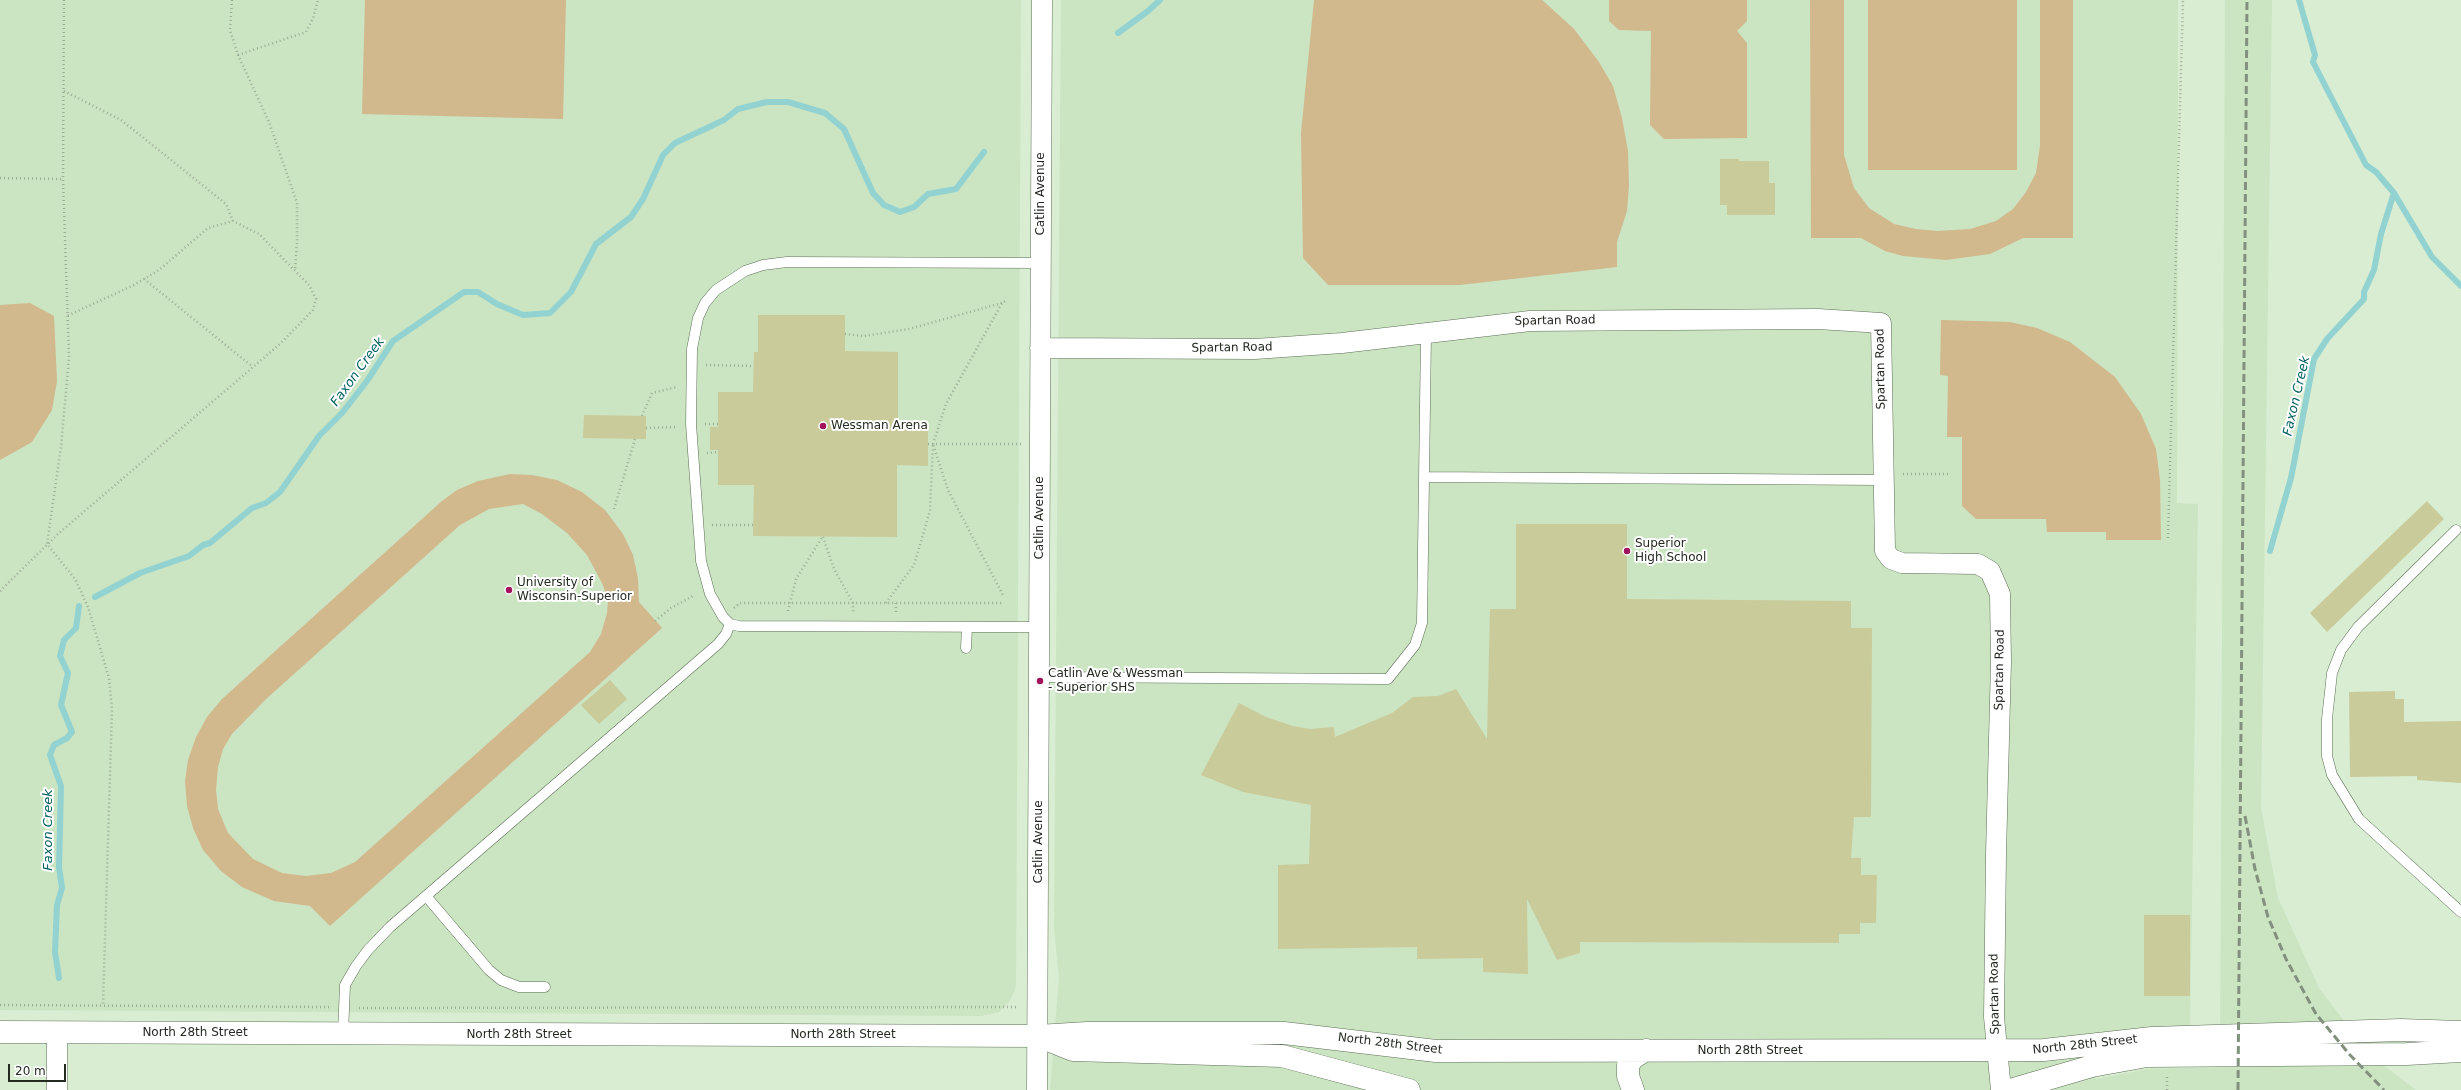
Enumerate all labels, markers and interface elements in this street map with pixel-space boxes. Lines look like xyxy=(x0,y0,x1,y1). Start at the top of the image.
street label: Catlin Avenue xyxy=(1034,152,1048,236)
street label: Spartan Road xyxy=(1514,313,1596,329)
street label: Spartan Road xyxy=(1873,328,1889,410)
water label: Faxon Creek xyxy=(328,334,388,410)
street label: Spartan Road xyxy=(1191,340,1273,356)
water label: Faxon Creek xyxy=(2280,355,2314,437)
place label: Wessman Arena xyxy=(831,419,928,433)
marker: Wessman Arena xyxy=(818,421,828,431)
street label: Catlin Avenue xyxy=(1033,476,1047,560)
place label: Superior High School xyxy=(1635,537,1706,565)
marker: Superior High School xyxy=(1622,546,1632,556)
place label: University of Wisconsin-Superior xyxy=(517,576,632,604)
marker: University of Wisconsin-Superior xyxy=(504,585,514,595)
street label: Spartan Road xyxy=(1992,629,2008,711)
place label: Catlin Ave & Wessman - Superior SHS xyxy=(1048,667,1183,695)
marker: Catlin Ave & Wessman - Superior SHS xyxy=(1035,676,1045,686)
water label: Faxon Creek xyxy=(41,789,57,871)
street label: Catlin Avenue xyxy=(1032,800,1046,884)
street label: Spartan Road xyxy=(1987,953,2003,1035)
street label: North 28th Street xyxy=(142,1026,248,1040)
street label: North 28th Street xyxy=(466,1028,572,1042)
street label: North 28th Street xyxy=(790,1028,896,1042)
street label: North 28th Street xyxy=(1337,1030,1443,1058)
street label: North 28th Street xyxy=(2032,1032,2138,1058)
street label: North 28th Street xyxy=(1697,1044,1803,1058)
scale bar xyxy=(10,1056,68,1082)
text: 20 m xyxy=(15,1064,46,1078)

